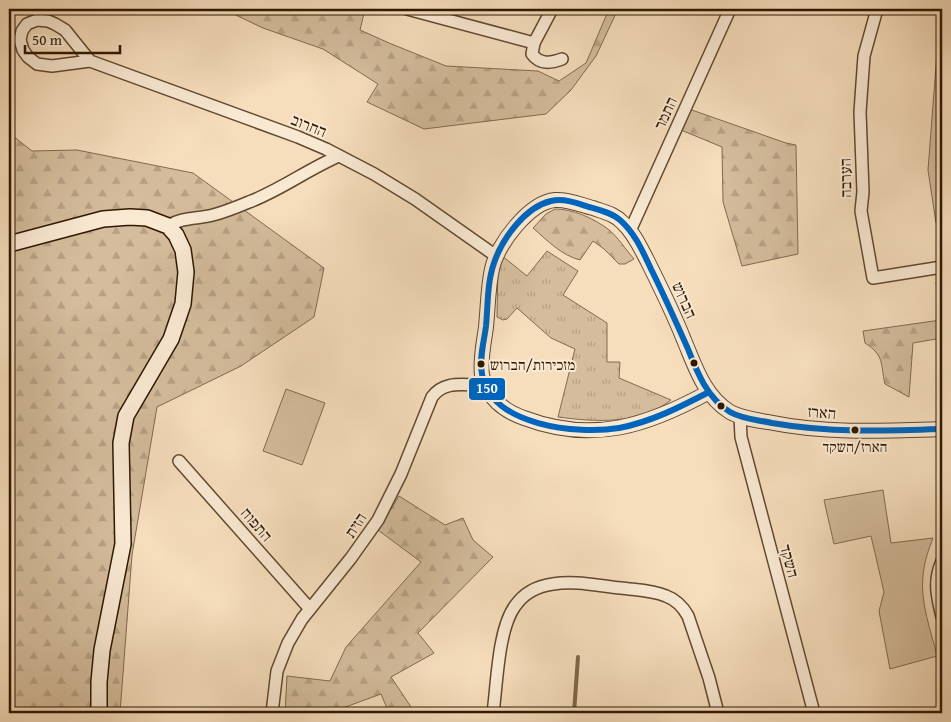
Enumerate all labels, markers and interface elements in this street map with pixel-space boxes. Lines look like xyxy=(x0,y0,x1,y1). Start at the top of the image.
scale bar xyxy=(25,22,120,54)
text: 50 m xyxy=(32,29,63,50)
street label: התמר xyxy=(647,93,683,133)
street label: החרוב xyxy=(287,107,331,143)
street label: הערבה xyxy=(833,158,857,198)
street label: הברוש xyxy=(666,278,704,322)
place label: מזכירות/הברוש xyxy=(490,354,575,375)
unlabelled marker xyxy=(689,358,699,368)
marker: מזכירות/הברוש xyxy=(476,359,486,369)
line badge: 150 xyxy=(468,377,506,401)
text: 150 xyxy=(476,378,498,398)
street label: הארז xyxy=(807,399,837,425)
unlabelled marker xyxy=(716,401,726,411)
marker: הארז/השקד xyxy=(850,425,860,435)
place label: הארז/השקד xyxy=(822,436,888,457)
street label: התפוח xyxy=(235,502,279,546)
street label: הזית xyxy=(338,508,372,542)
street label: השקד xyxy=(774,542,806,580)

